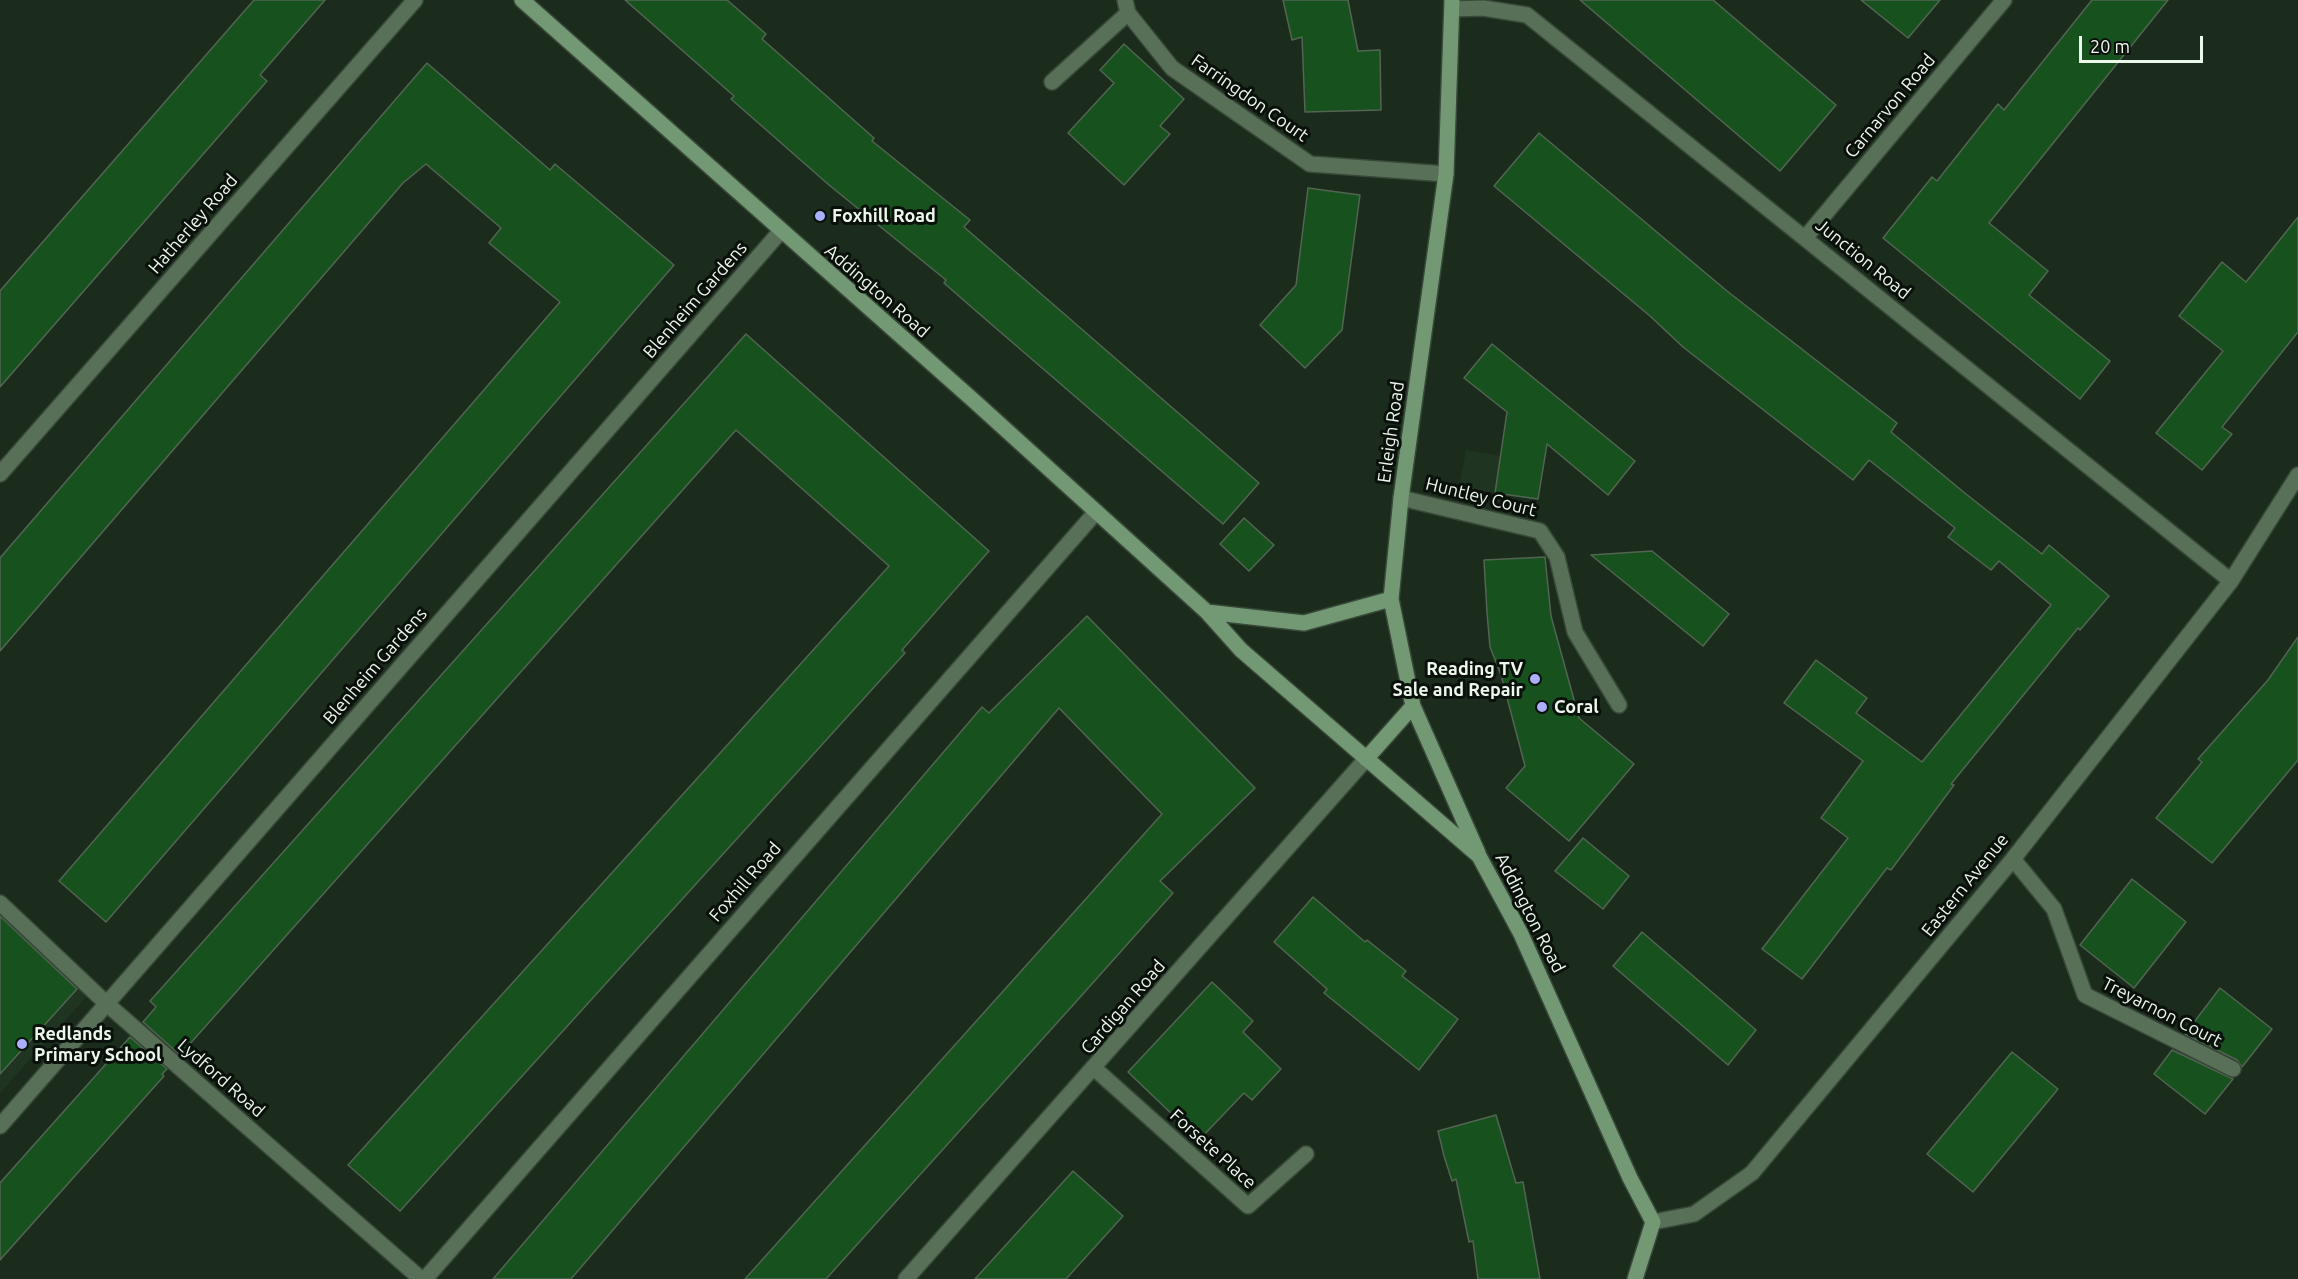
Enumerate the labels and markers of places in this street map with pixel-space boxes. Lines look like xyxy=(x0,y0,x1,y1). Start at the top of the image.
place label: Foxhill Road xyxy=(832,205,936,227)
marker: Foxhill Road xyxy=(813,209,827,223)
place label: Reading TV Sale and Repair xyxy=(1393,658,1523,700)
marker: Reading TV Sale and Repair xyxy=(1528,672,1542,686)
place label: Coral xyxy=(1554,696,1599,718)
marker: Coral xyxy=(1535,700,1549,714)
place label: Redlands Primary School xyxy=(34,1023,162,1066)
marker: Redlands Primary School xyxy=(15,1037,29,1051)

